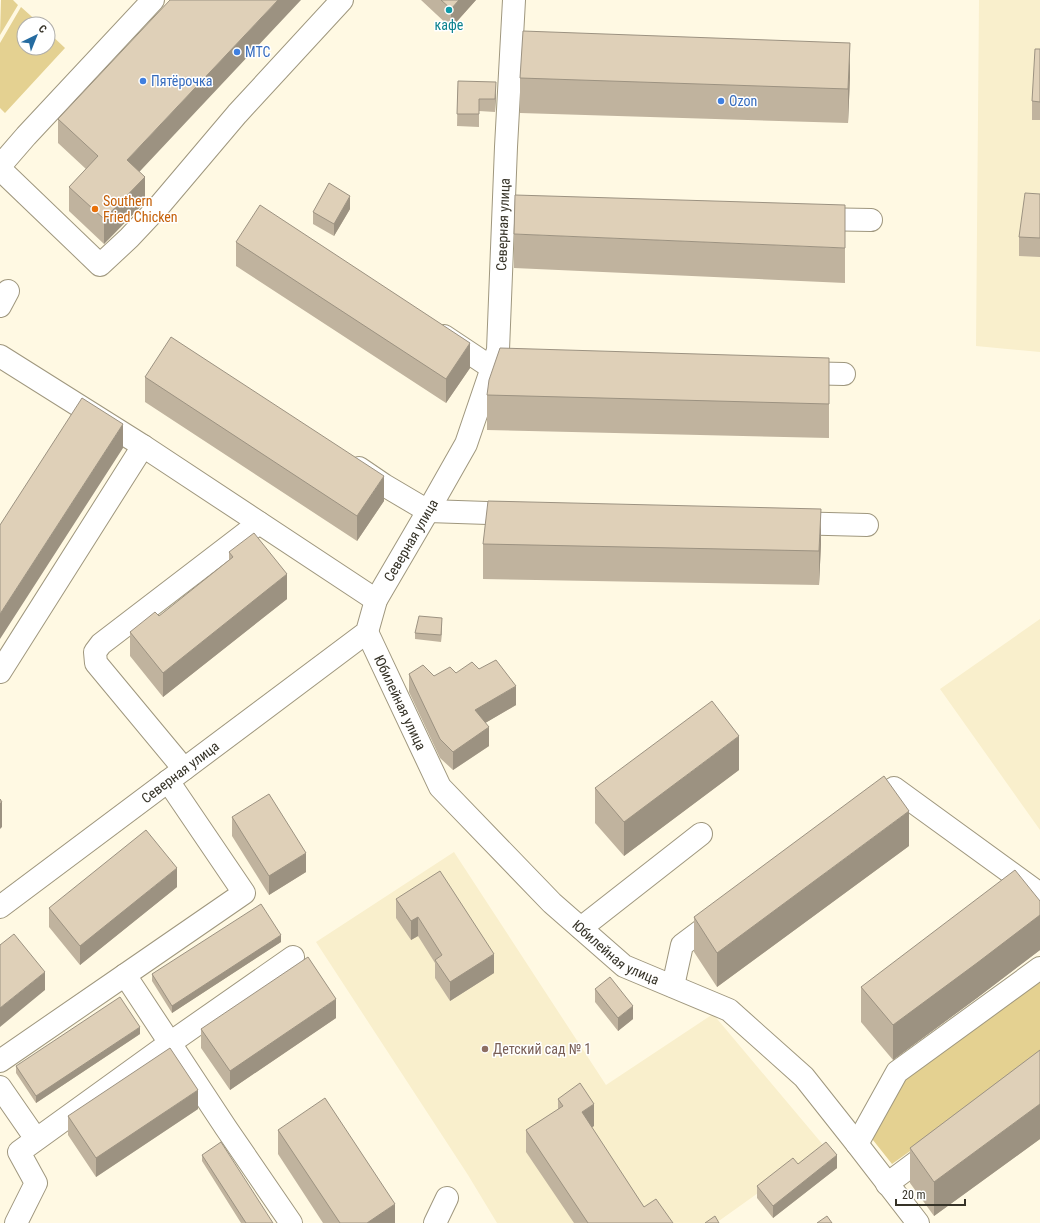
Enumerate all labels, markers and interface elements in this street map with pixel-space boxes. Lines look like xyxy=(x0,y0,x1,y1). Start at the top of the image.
marker: кафе xyxy=(444,5,454,15)
north arrow xyxy=(16,16,56,56)
place label: кафе xyxy=(435,17,464,33)
text: С xyxy=(36,22,49,36)
place label: МТС xyxy=(245,44,270,60)
marker: МТС xyxy=(232,47,242,57)
place label: Пятёрочка xyxy=(151,73,213,89)
marker: Пятёрочка xyxy=(138,76,148,86)
place label: Ozon xyxy=(729,93,757,109)
marker: Ozon xyxy=(716,96,726,106)
street label: Северная улица xyxy=(493,178,513,271)
place label: Southern Fried Chicken xyxy=(103,193,178,225)
marker: Southern Fried Chicken xyxy=(90,204,100,214)
street label: Северная улица xyxy=(381,496,441,584)
street label: Юбилейная улица xyxy=(371,653,429,753)
street label: Северная улица xyxy=(138,738,222,806)
street label: Юбилейная улица xyxy=(569,917,662,988)
place label: Детский сад № 1 xyxy=(493,1041,591,1057)
marker: Детский сад № 1 xyxy=(480,1044,490,1054)
scale bar xyxy=(896,1181,965,1207)
text: 20 m xyxy=(902,1188,926,1202)

